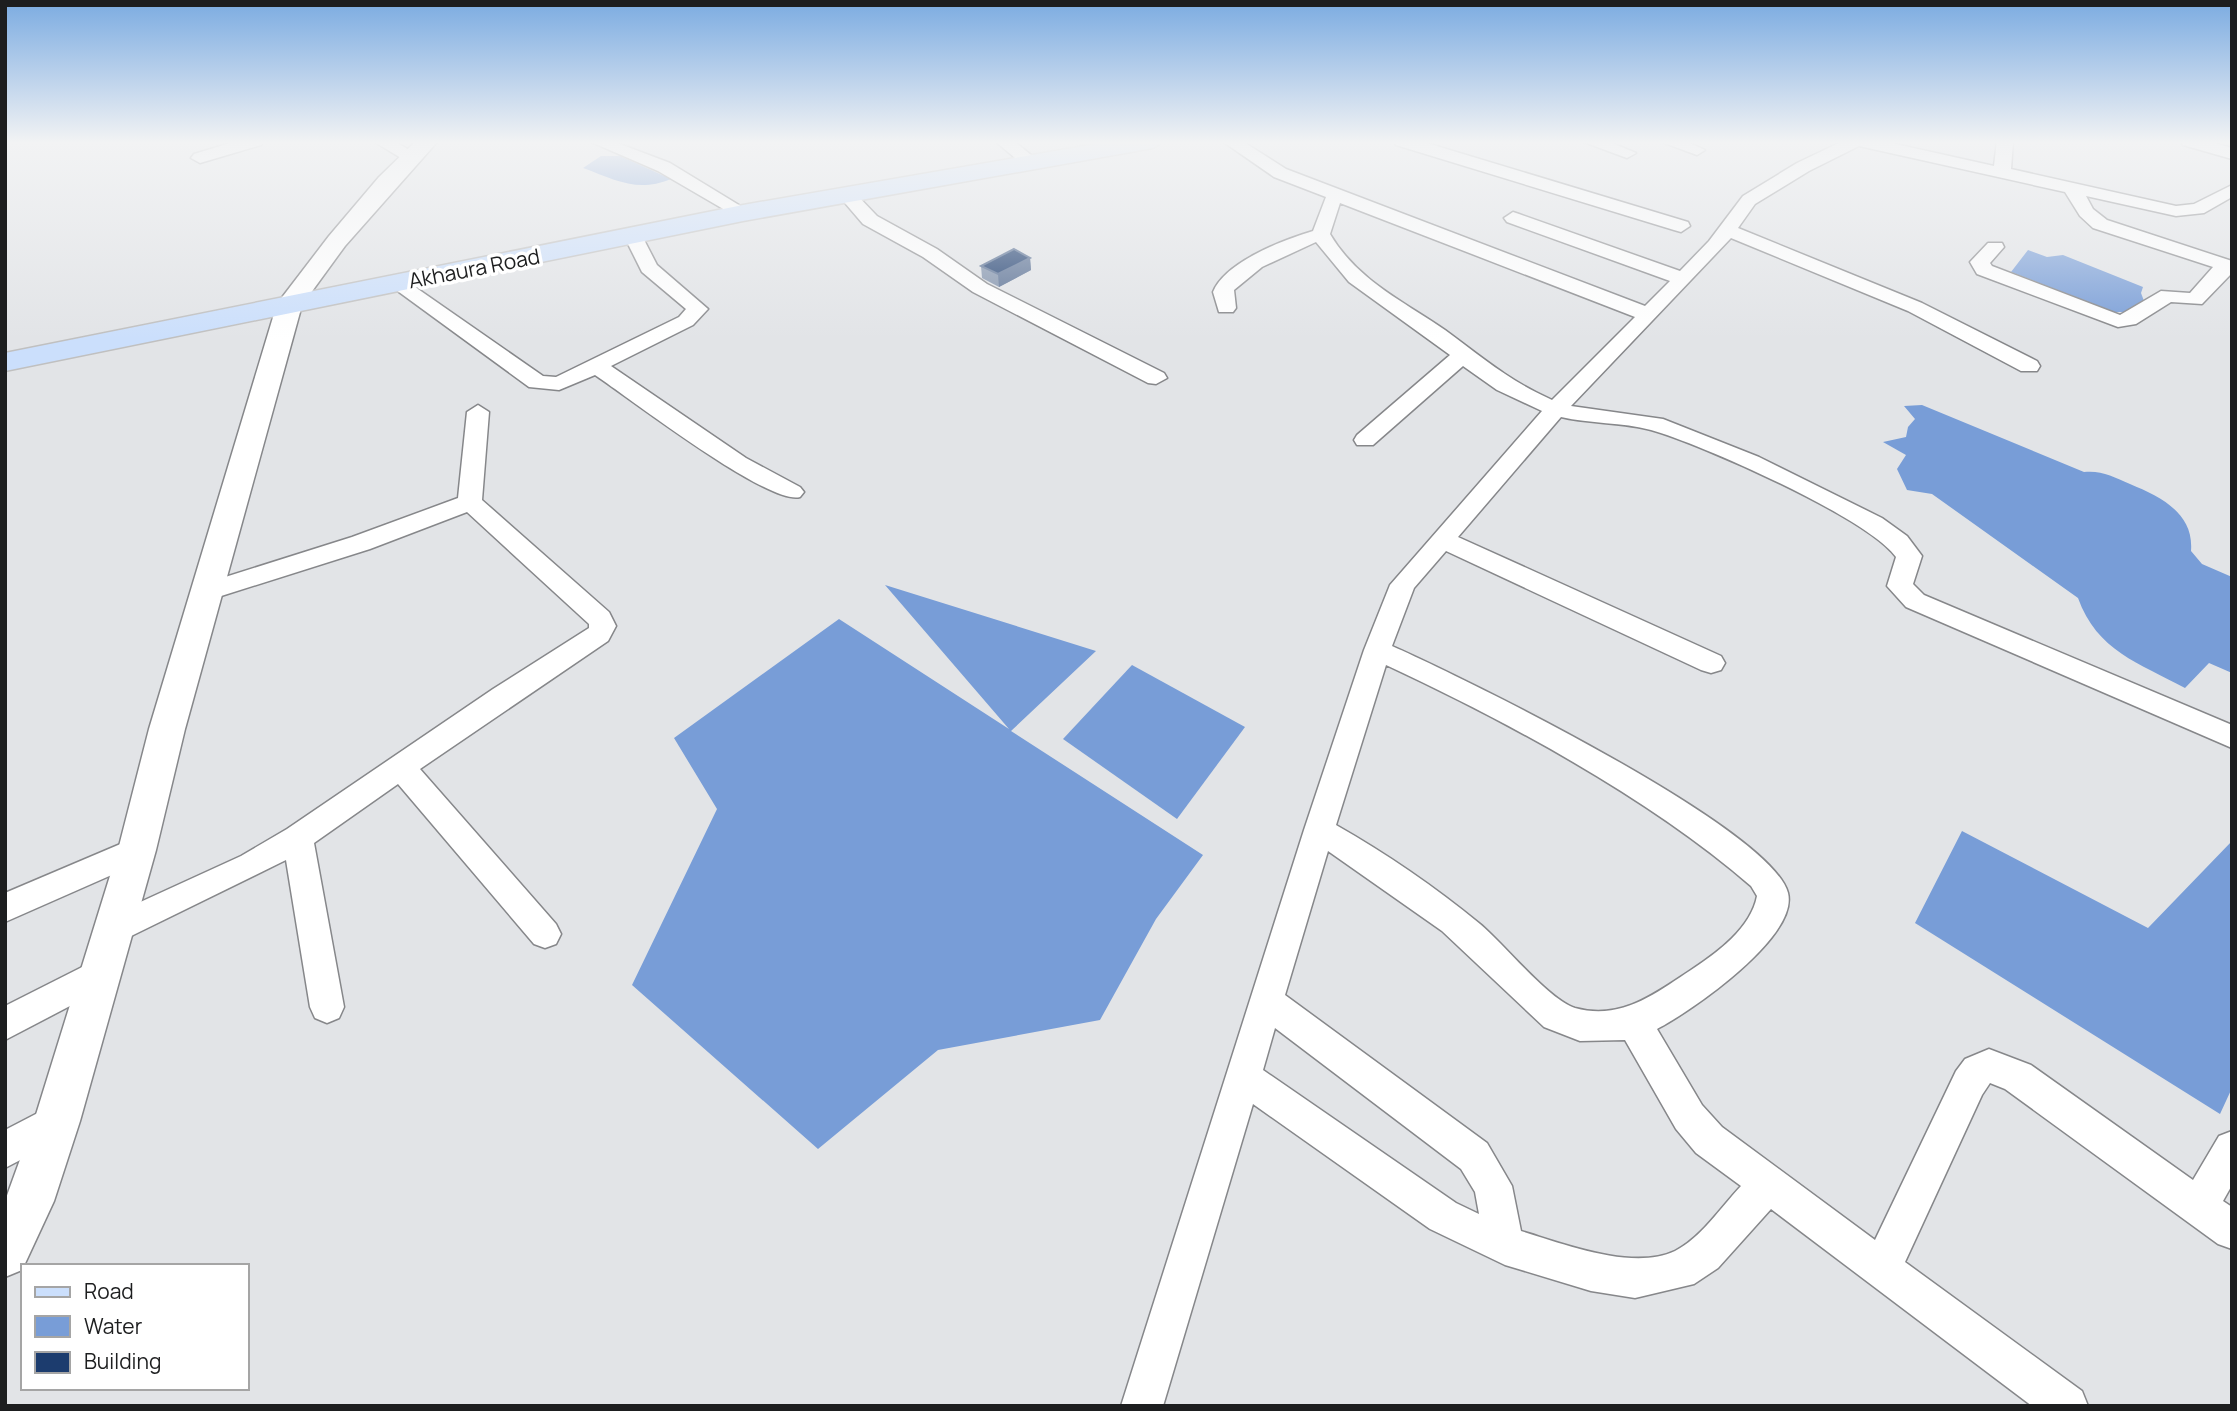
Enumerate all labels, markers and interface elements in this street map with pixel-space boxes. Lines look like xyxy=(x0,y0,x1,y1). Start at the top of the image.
street label: Akhaura Road xyxy=(406,242,542,294)
legend xyxy=(21,1264,248,1390)
text: Road xyxy=(84,1277,134,1305)
text: Water xyxy=(84,1312,143,1340)
text: Building xyxy=(84,1347,161,1375)

